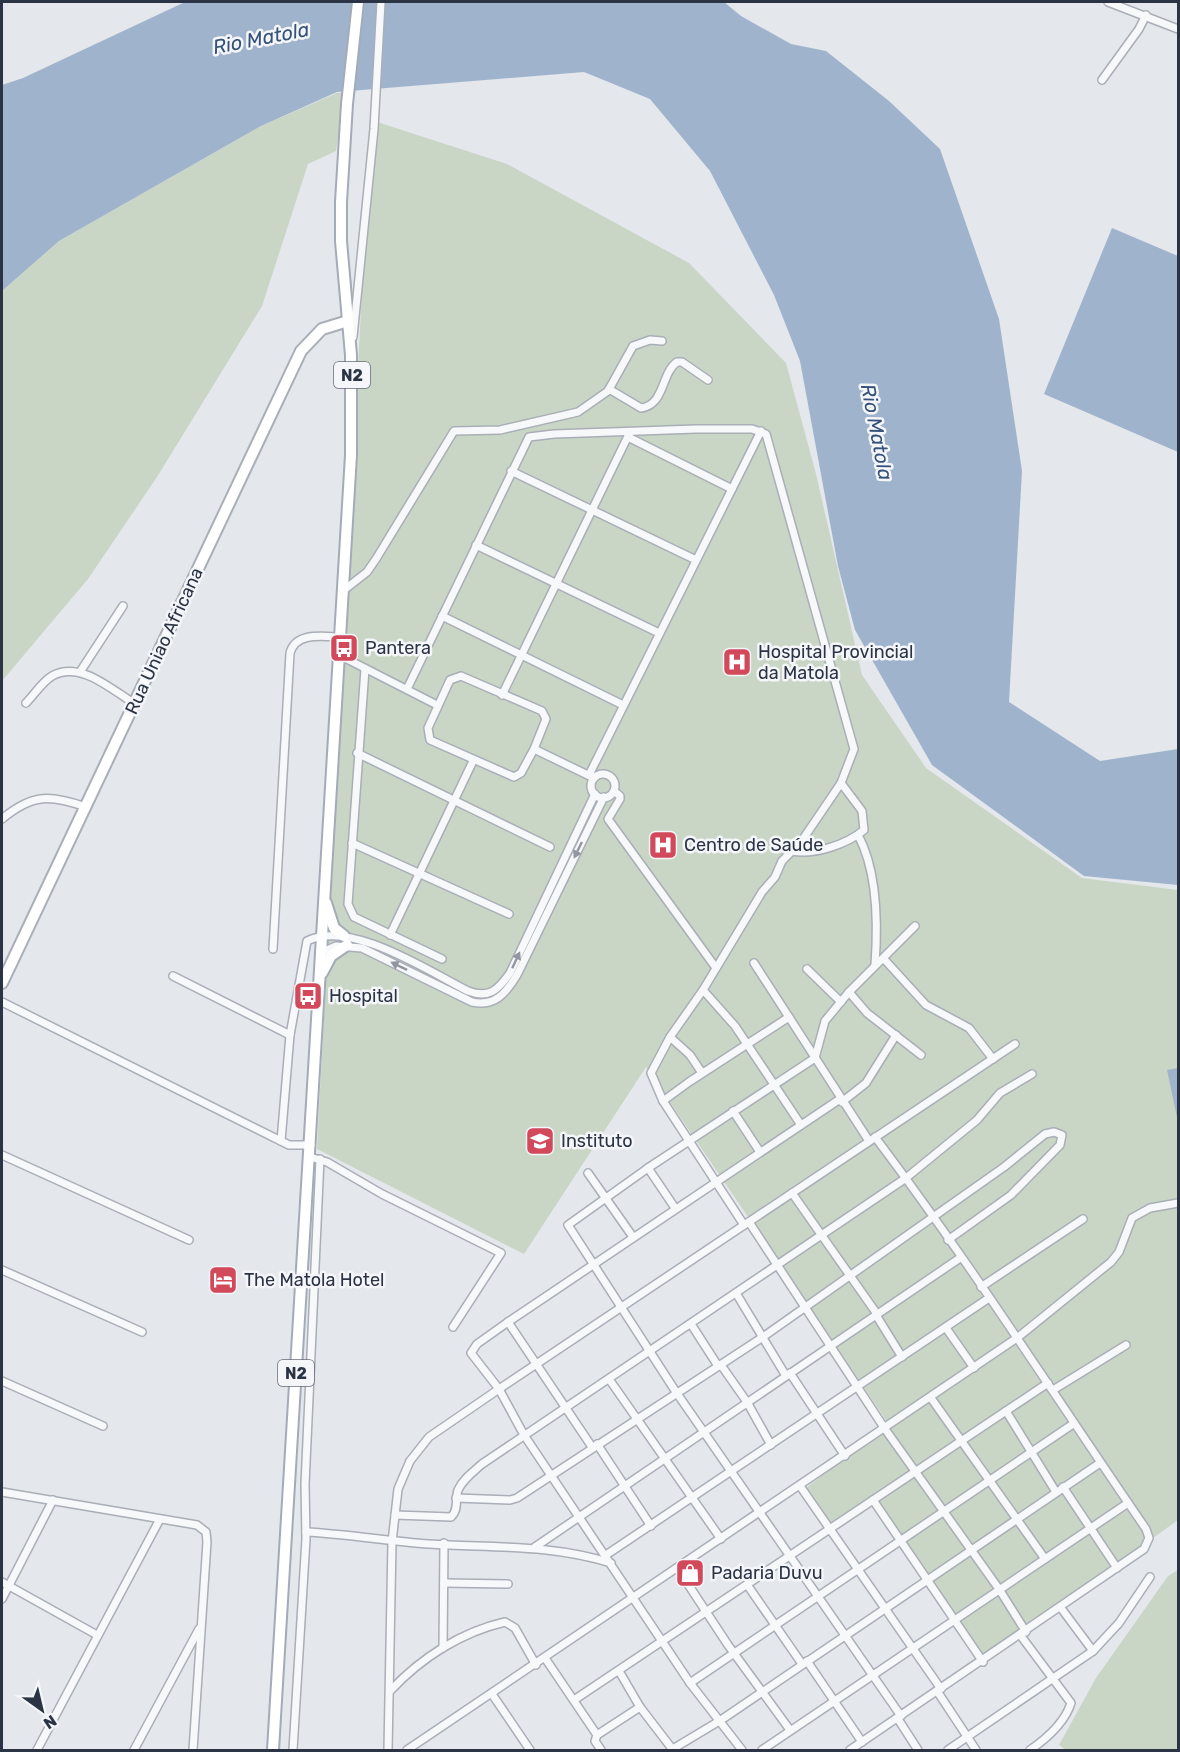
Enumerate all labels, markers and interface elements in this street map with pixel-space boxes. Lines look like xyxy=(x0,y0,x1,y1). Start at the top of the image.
water label: Rio Matola xyxy=(211,17,312,59)
road number: N2 xyxy=(334,362,370,388)
water label: Rio Matola xyxy=(856,382,898,483)
street label: Rua Uniao Africana xyxy=(120,564,208,718)
bus stop icon: Pantera xyxy=(328,632,360,664)
place label: Pantera xyxy=(365,637,431,659)
place label: Hospital Provincial da Matola xyxy=(758,641,913,684)
hospital icon: Hospital Provincial da Matola xyxy=(721,646,753,678)
hospital icon: Centro de Saúde xyxy=(647,829,679,861)
place label: Centro de Saúde xyxy=(684,834,823,856)
one-way arrow xyxy=(574,841,584,859)
one-way arrow xyxy=(511,951,520,968)
one-way arrow xyxy=(390,961,407,970)
bus stop icon: Hospital xyxy=(292,980,324,1012)
place label: Hospital xyxy=(329,985,398,1007)
school or university icon: Instituto xyxy=(524,1125,556,1157)
place label: Instituto xyxy=(561,1130,633,1152)
hotel icon: The Matola Hotel xyxy=(207,1264,239,1296)
place label: The Matola Hotel xyxy=(244,1269,384,1291)
road number: N2 xyxy=(278,1360,314,1386)
shop icon: Padaria Duvu xyxy=(674,1557,706,1589)
place label: Padaria Duvu xyxy=(711,1562,823,1584)
north arrow xyxy=(12,1680,72,1740)
text: N xyxy=(40,1711,60,1733)

